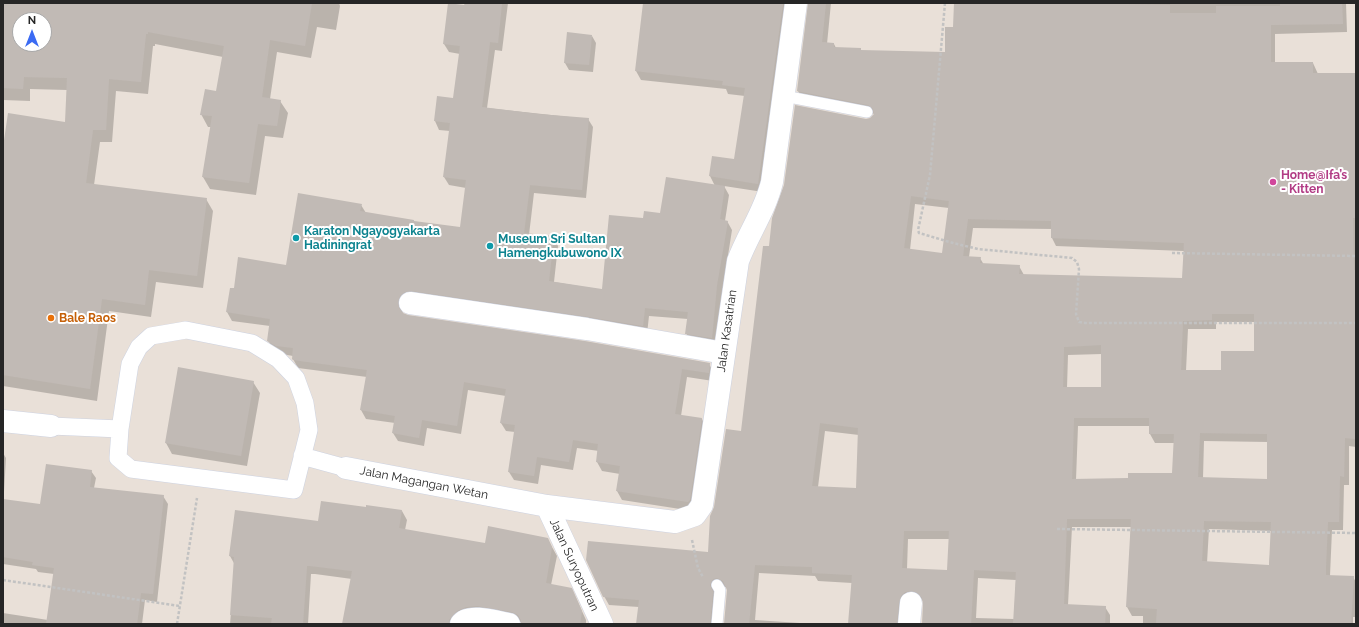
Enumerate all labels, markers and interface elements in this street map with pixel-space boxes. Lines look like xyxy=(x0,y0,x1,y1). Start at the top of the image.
north arrow xyxy=(12,12,52,52)
text: N xyxy=(28,14,36,27)
place label: Home@Ifa’s - Kitten xyxy=(1281,168,1347,196)
marker: Home@Ifa’s - Kitten xyxy=(1268,177,1278,187)
place label: Karaton Ngayogyakarta Hadiningrat xyxy=(304,224,440,252)
place label: Museum Sri Sultan Hamengkubuwono IX xyxy=(498,232,622,260)
marker: Karaton Ngayogyakarta Hadiningrat xyxy=(291,233,301,243)
marker: Museum Sri Sultan Hamengkubuwono IX xyxy=(485,241,495,251)
street label: Jalan Kasatrian xyxy=(714,289,740,373)
place label: Bale Raos xyxy=(59,311,116,325)
marker: Bale Raos xyxy=(46,313,56,323)
street label: Jalan Magangan Wetan xyxy=(359,463,489,503)
street label: Jalan Suryoputran xyxy=(546,516,602,614)

